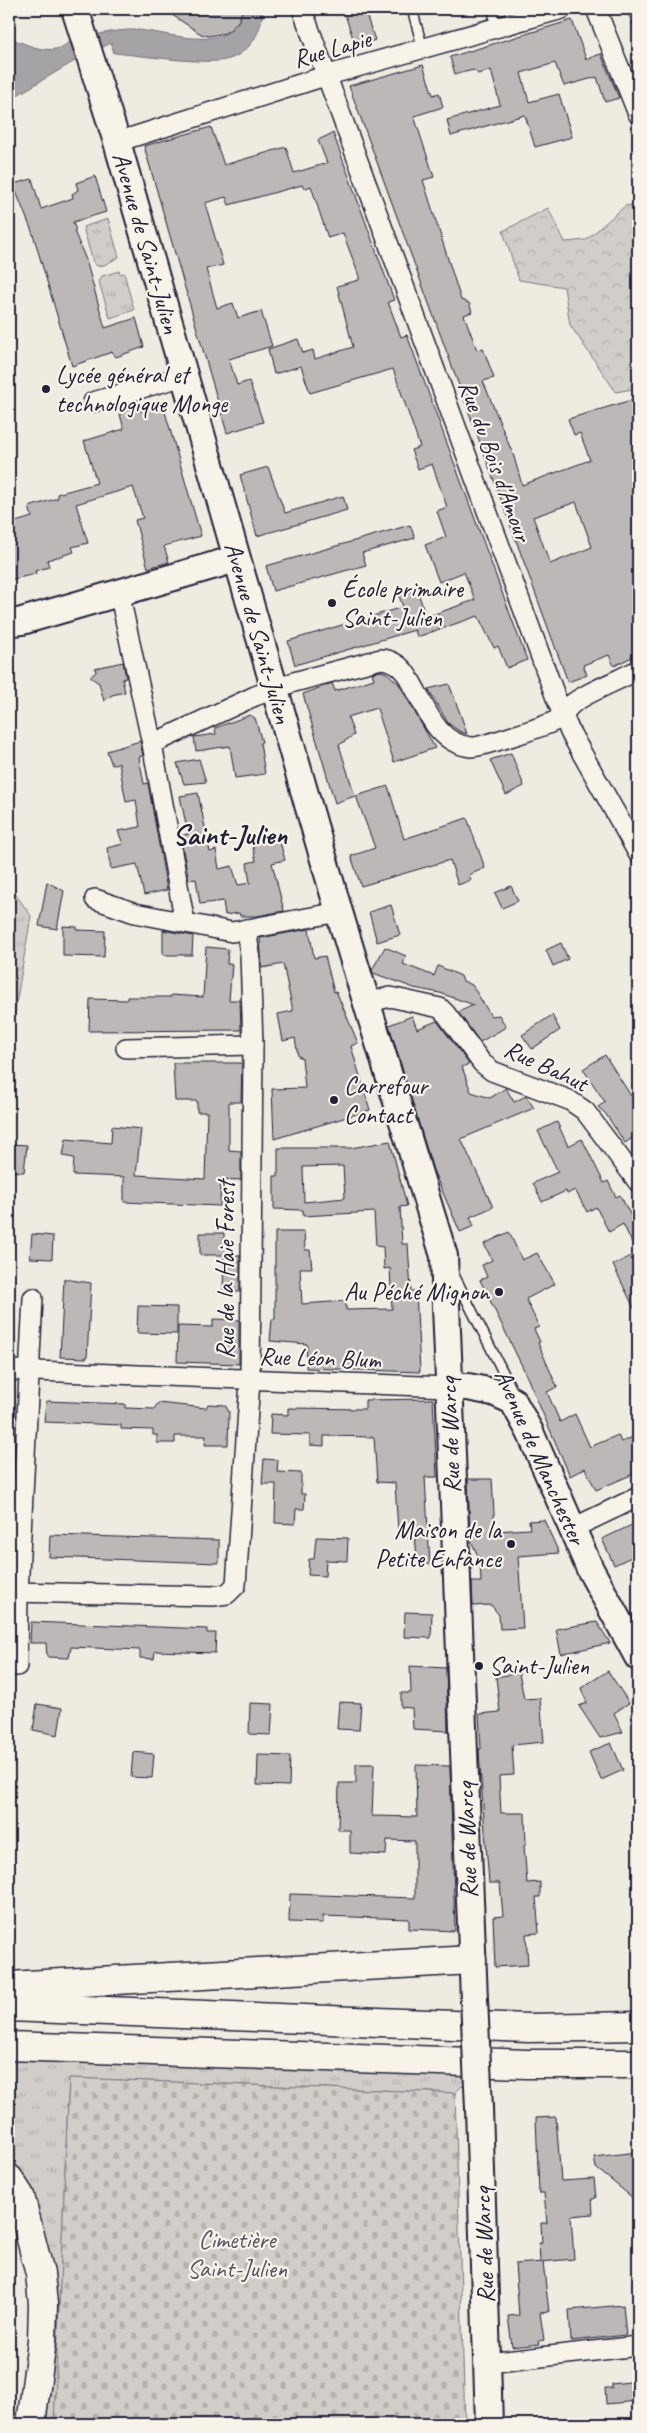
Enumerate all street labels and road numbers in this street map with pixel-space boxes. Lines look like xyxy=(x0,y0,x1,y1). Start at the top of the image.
street label: Rue Lapie xyxy=(289,22,376,75)
street label: Avenue de Saint-Julien xyxy=(105,149,187,338)
street label: Rue du Bois d'Amour xyxy=(451,376,540,548)
street label: Avenue de Saint-Julien xyxy=(217,539,299,728)
street label: Rue Bahut xyxy=(499,1033,595,1100)
street label: Rue de la Haie Forest xyxy=(210,1177,242,1359)
street label: Rue Léon Blum xyxy=(259,1340,382,1376)
street label: Avenue de Manchester xyxy=(487,1364,594,1552)
street label: Rue de Warcq xyxy=(432,1375,468,1494)
street label: Rue de Warcq xyxy=(449,1780,485,1899)
street label: Rue de Warcq xyxy=(466,2185,502,2304)

